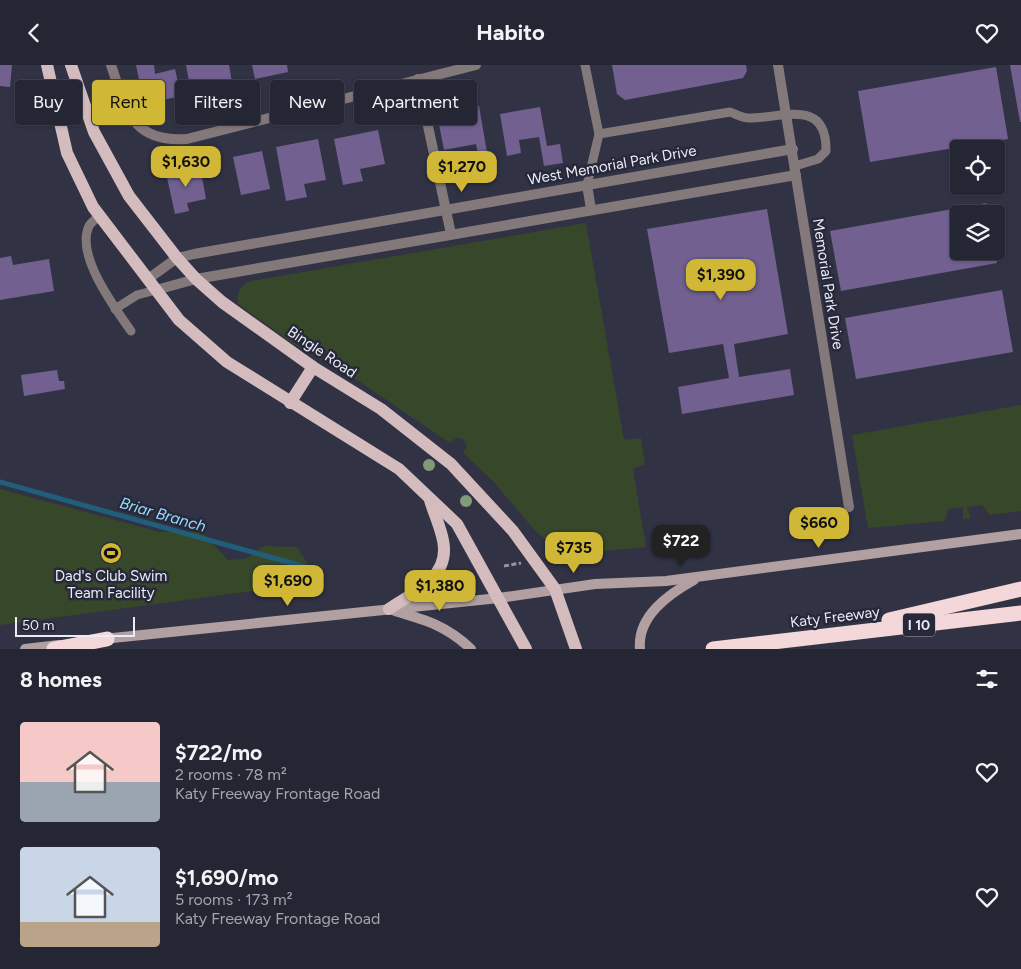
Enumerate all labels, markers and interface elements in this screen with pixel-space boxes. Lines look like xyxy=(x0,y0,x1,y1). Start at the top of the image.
icon: back xyxy=(20,19,48,47)
text: Habito xyxy=(476,19,545,46)
icon: heart xyxy=(973,19,1001,47)
chip: Buy xyxy=(15,80,82,125)
chip: Rent xyxy=(92,80,165,125)
chip: Filters xyxy=(175,80,260,125)
chip: New xyxy=(270,80,344,125)
chip: Apartment xyxy=(354,80,477,125)
map controls xyxy=(950,140,1005,260)
button: locate xyxy=(950,140,1005,195)
street label: West Memorial Park Drive xyxy=(526,141,698,189)
pin: $1,630 xyxy=(145,145,227,188)
pin: $1,270 xyxy=(421,151,503,193)
text: $1,630 xyxy=(162,152,210,171)
text: $1,270 xyxy=(438,157,486,176)
button: layers xyxy=(950,205,1005,260)
street label: Memorial Park Drive xyxy=(809,217,847,351)
pin: $1,390 xyxy=(680,259,762,301)
text: $1,390 xyxy=(697,265,745,284)
street label: Bingle Road xyxy=(284,322,360,382)
water label: Briar Branch xyxy=(118,493,208,536)
pin: $660 xyxy=(789,507,849,549)
text: $660 xyxy=(800,513,838,532)
pin: $722 xyxy=(651,525,711,567)
pin: $735 xyxy=(544,531,604,574)
text: $722 xyxy=(663,531,699,550)
text: $735 xyxy=(556,538,592,557)
sports icon: Dad's Club Swim Team Facility xyxy=(99,541,123,565)
pin: $1,690 xyxy=(247,565,329,607)
place label: Dad's Club Swim Team Facility xyxy=(55,567,167,602)
pin: $1,380 xyxy=(399,569,481,612)
text: $1,690 xyxy=(264,571,312,590)
text: $1,380 xyxy=(416,576,464,595)
street label: Katy Freeway xyxy=(789,603,881,631)
road number: I 10 xyxy=(903,613,935,637)
scale bar xyxy=(15,614,135,637)
text: 50 m xyxy=(22,617,54,634)
icon: filters xyxy=(973,665,1001,693)
text: 8 homes xyxy=(20,667,102,692)
text: $722/mo xyxy=(175,740,262,765)
icon: home xyxy=(60,742,120,802)
icon: heart xyxy=(973,758,1001,786)
text: 2 rooms · 78 m² xyxy=(175,765,287,784)
text: Katy Freeway Frontage Road xyxy=(175,784,380,803)
text: $1,690/mo xyxy=(175,865,278,890)
icon: home xyxy=(60,867,120,927)
icon: heart xyxy=(973,883,1001,911)
text: 5 rooms · 173 m² xyxy=(175,890,292,909)
text: Katy Freeway Frontage Road xyxy=(175,909,380,928)

